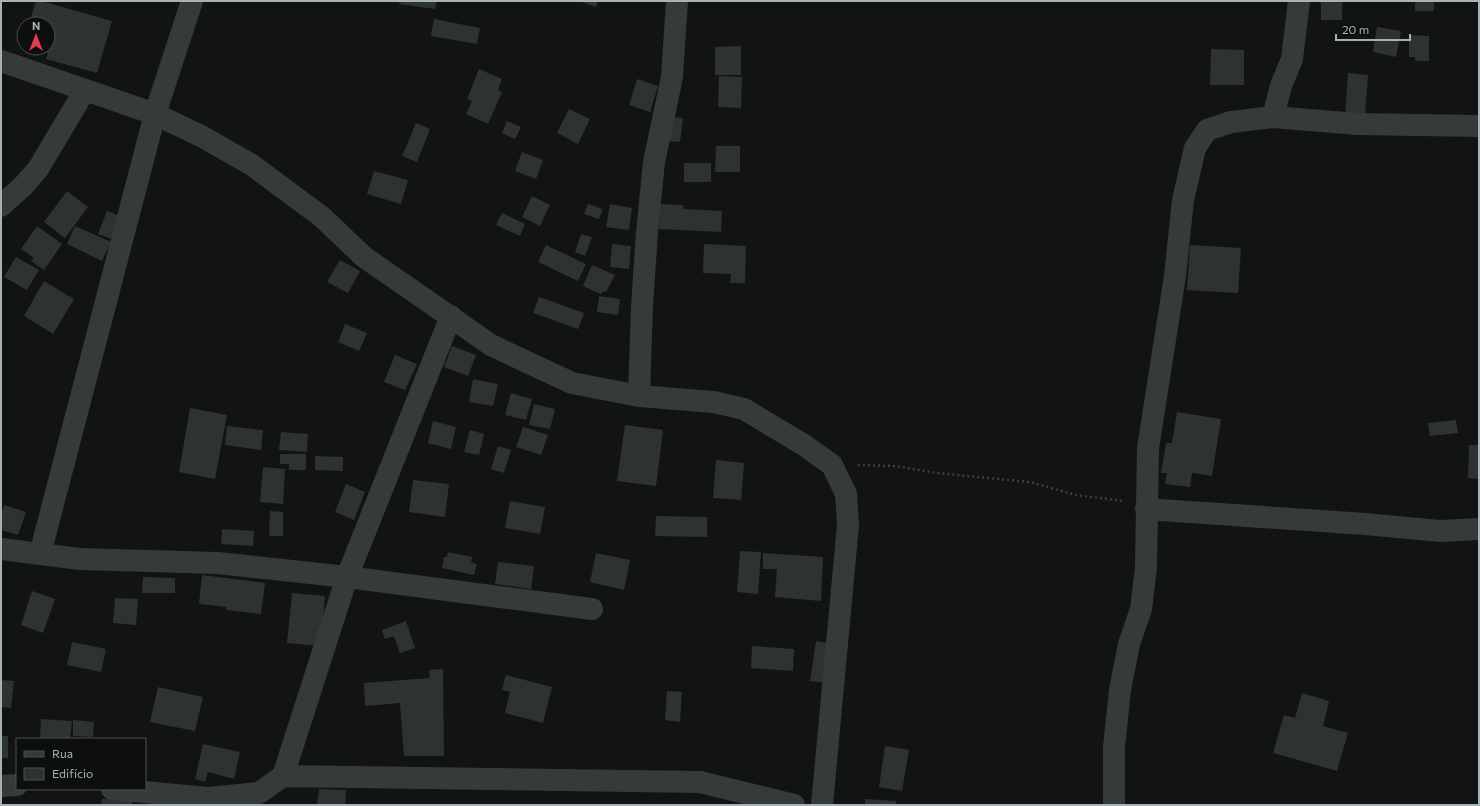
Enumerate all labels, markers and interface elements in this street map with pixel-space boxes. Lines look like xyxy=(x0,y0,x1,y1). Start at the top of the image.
north arrow xyxy=(16,16,56,56)
scale bar xyxy=(1336,16,1410,42)
text: N xyxy=(32,19,40,32)
text: 20 m xyxy=(1342,22,1369,36)
legend xyxy=(16,738,146,790)
text: Rua xyxy=(52,746,73,760)
text: Edifício xyxy=(52,766,93,780)

